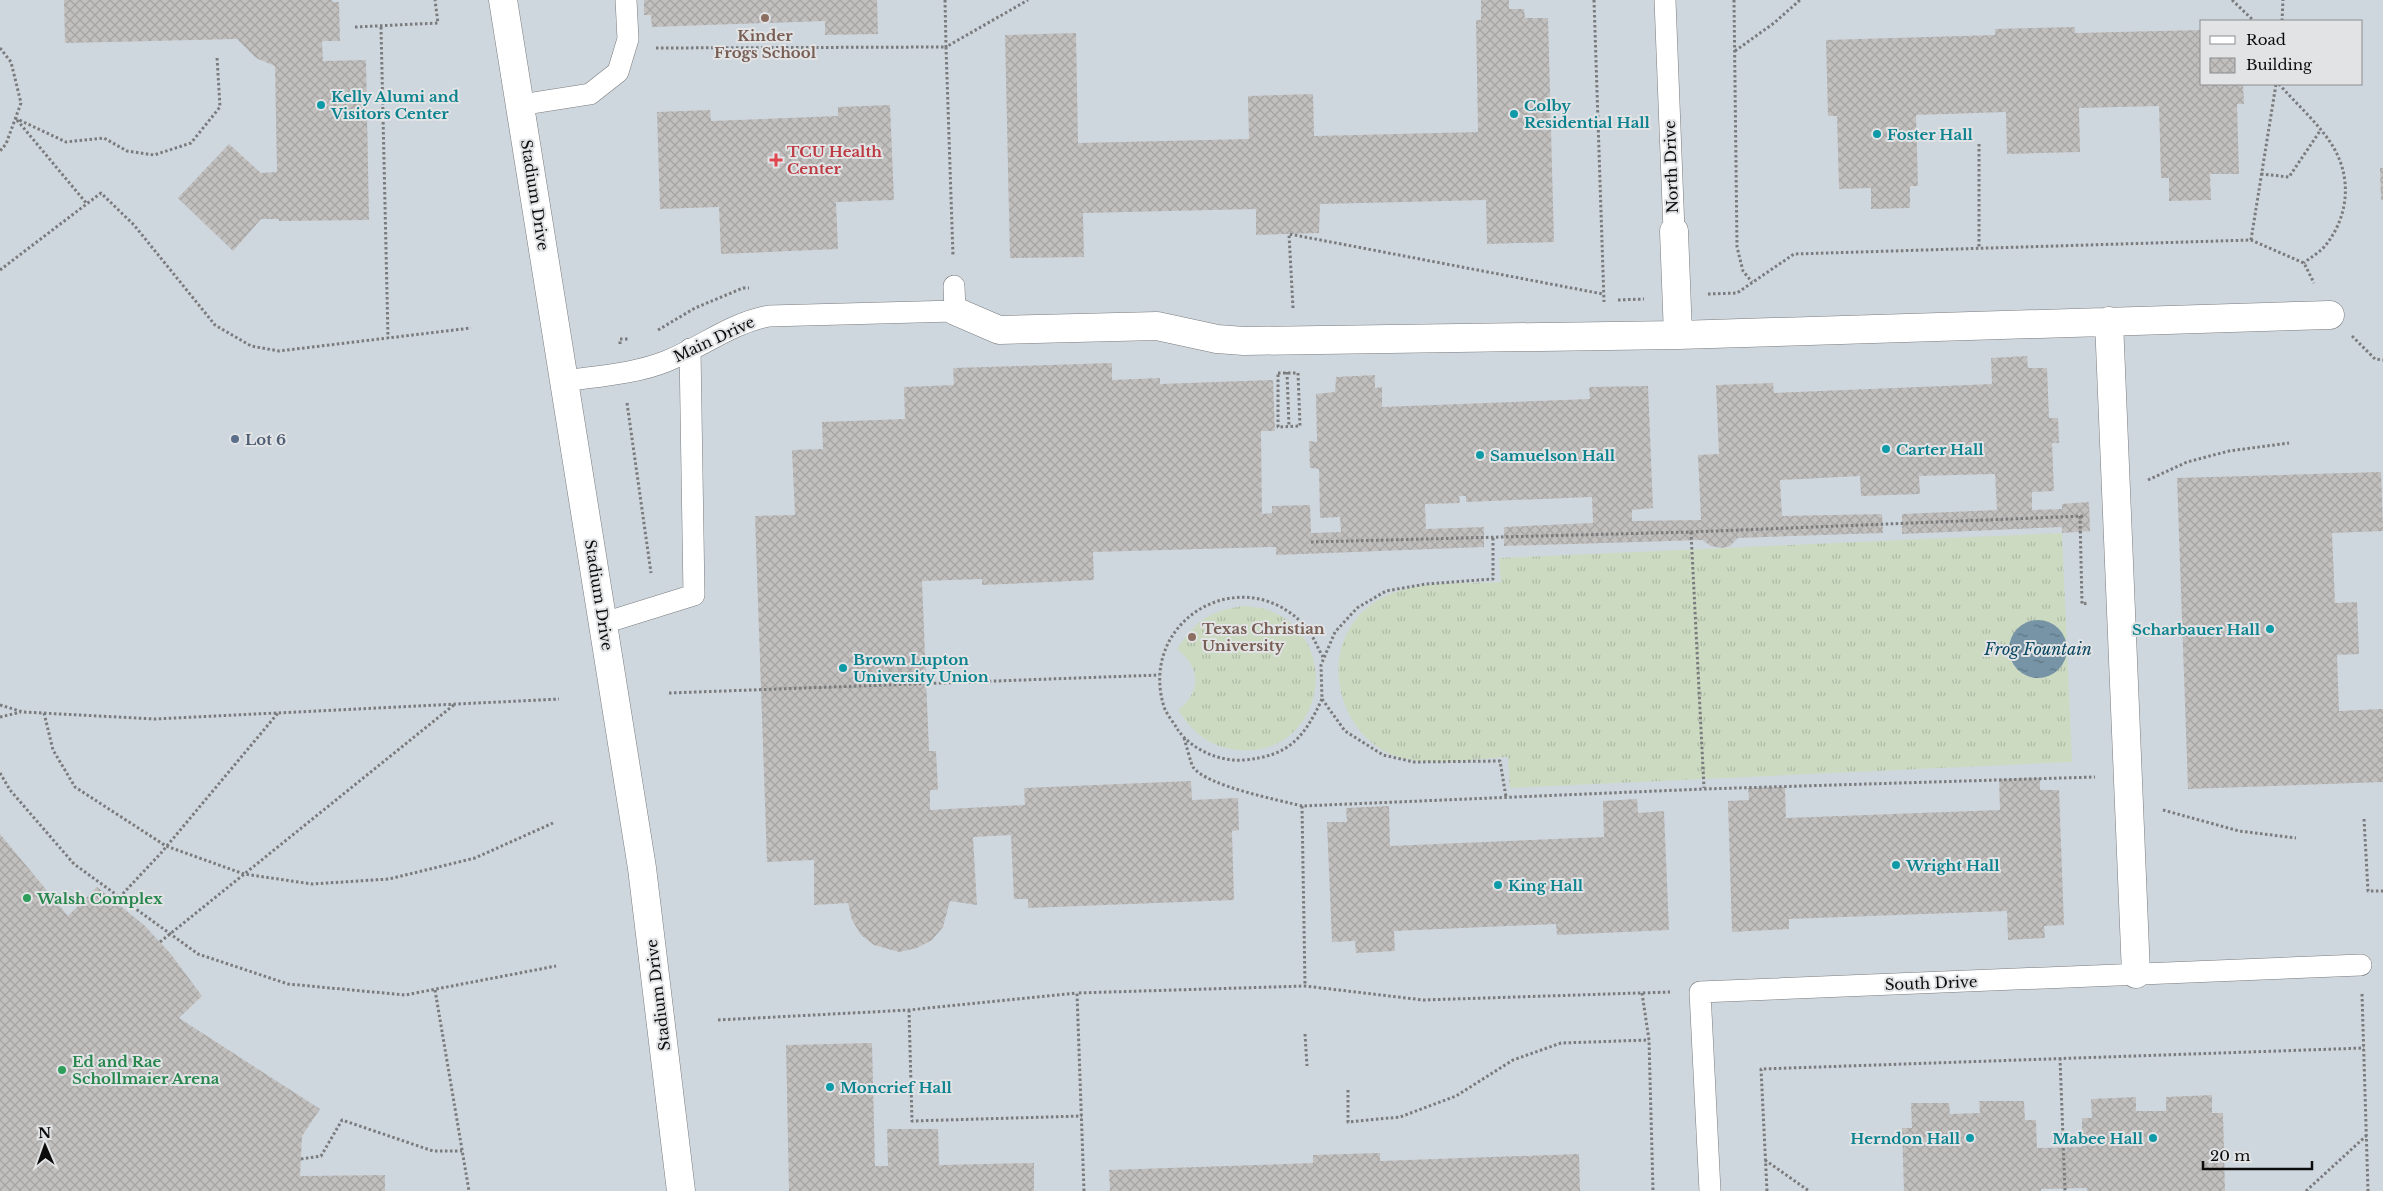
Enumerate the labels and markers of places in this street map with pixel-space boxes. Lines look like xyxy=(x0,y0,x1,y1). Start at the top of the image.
marker: Kinder Frogs School xyxy=(759,12,771,24)
place label: Kinder Frogs School xyxy=(714,26,817,62)
place label: Kelly Alumi and Visitors Center xyxy=(330,87,459,123)
place label: Colby Residential Hall xyxy=(1524,96,1651,132)
marker: Kelly Alumi and Visitors Center xyxy=(315,99,327,111)
marker: Colby Residential Hall xyxy=(1508,108,1520,120)
place label: Foster Hall xyxy=(1887,125,1973,144)
marker: Foster Hall xyxy=(1871,128,1883,140)
place label: TCU Health Center xyxy=(787,142,882,178)
marker: TCU Health Center xyxy=(769,153,783,167)
place label: Lot 6 xyxy=(245,430,286,449)
marker: Lot 6 xyxy=(229,433,241,445)
place label: Carter Hall xyxy=(1896,440,1984,459)
marker: Carter Hall xyxy=(1880,443,1892,455)
place label: Samuelson Hall xyxy=(1490,446,1616,465)
marker: Samuelson Hall xyxy=(1474,449,1486,461)
place label: Texas Christian University xyxy=(1202,619,1325,655)
place label: Scharbauer Hall xyxy=(2132,620,2261,639)
marker: Scharbauer Hall xyxy=(2264,623,2276,635)
marker: Texas Christian University xyxy=(1186,631,1198,643)
place label: Brown Lupton University Union xyxy=(853,650,989,686)
marker: Brown Lupton University Union xyxy=(837,662,849,674)
place label: Wright Hall xyxy=(1905,856,2000,875)
marker: Wright Hall xyxy=(1890,859,1902,871)
place label: King Hall xyxy=(1508,876,1584,895)
marker: King Hall xyxy=(1492,879,1504,891)
place label: Walsh Complex xyxy=(36,889,163,908)
marker: Walsh Complex xyxy=(21,892,33,904)
place label: Ed and Rae Schollmaier Arena xyxy=(72,1052,220,1088)
marker: Ed and Rae Schollmaier Arena xyxy=(56,1064,68,1076)
place label: Moncrief Hall xyxy=(840,1078,953,1097)
marker: Moncrief Hall xyxy=(824,1081,836,1093)
place label: Herndon Hall xyxy=(1850,1129,1961,1148)
place label: Mabee Hall xyxy=(2052,1129,2144,1148)
marker: Herndon Hall xyxy=(1964,1132,1976,1144)
marker: Mabee Hall xyxy=(2147,1132,2159,1144)

